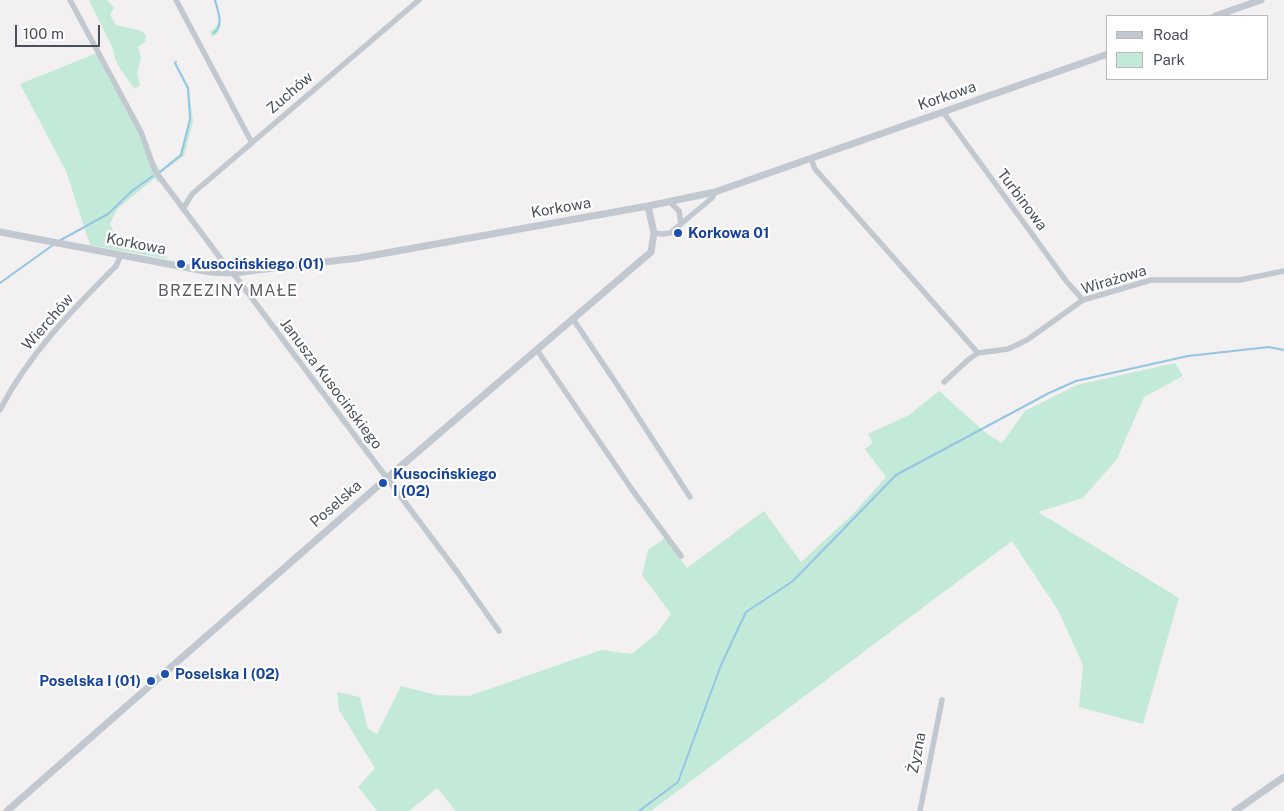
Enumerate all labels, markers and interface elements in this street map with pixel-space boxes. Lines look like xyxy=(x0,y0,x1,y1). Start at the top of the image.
scale bar xyxy=(18,15,102,47)
legend xyxy=(1106,15,1269,80)
text: 100 m xyxy=(23,25,64,42)
text: Road xyxy=(1153,26,1189,43)
text: Park xyxy=(1153,51,1185,68)
street label: Zuchów xyxy=(263,68,317,118)
street label: Korkowa xyxy=(916,78,978,114)
street label: Turbinowa xyxy=(993,166,1051,234)
street label: Korkowa xyxy=(530,194,592,222)
place label: Korkowa 01 xyxy=(688,224,769,242)
marker: Korkowa 01 xyxy=(672,227,684,239)
street label: Korkowa xyxy=(105,229,167,259)
place label: Kusocińskiego (01) xyxy=(191,255,324,273)
marker: Kusocińskiego (01) xyxy=(175,258,187,270)
street label: Wirażowa xyxy=(1079,262,1149,298)
district label: BRZEZINY MAŁE xyxy=(156,281,300,301)
street label: Wierchów xyxy=(19,290,77,354)
street label: Janusza Kusocińskiego xyxy=(276,315,386,453)
place label: Kusocińskiego I (02) xyxy=(393,465,497,500)
street label: Poselska xyxy=(307,477,365,531)
marker: Kusocińskiego I (02) xyxy=(377,477,389,489)
place label: Poselska I (02) xyxy=(175,665,280,683)
marker: Poselska I (02) xyxy=(159,668,171,680)
place label: Poselska I (01) xyxy=(39,672,141,690)
marker: Poselska I (01) xyxy=(145,675,157,687)
street label: Żyzna xyxy=(904,731,930,775)

